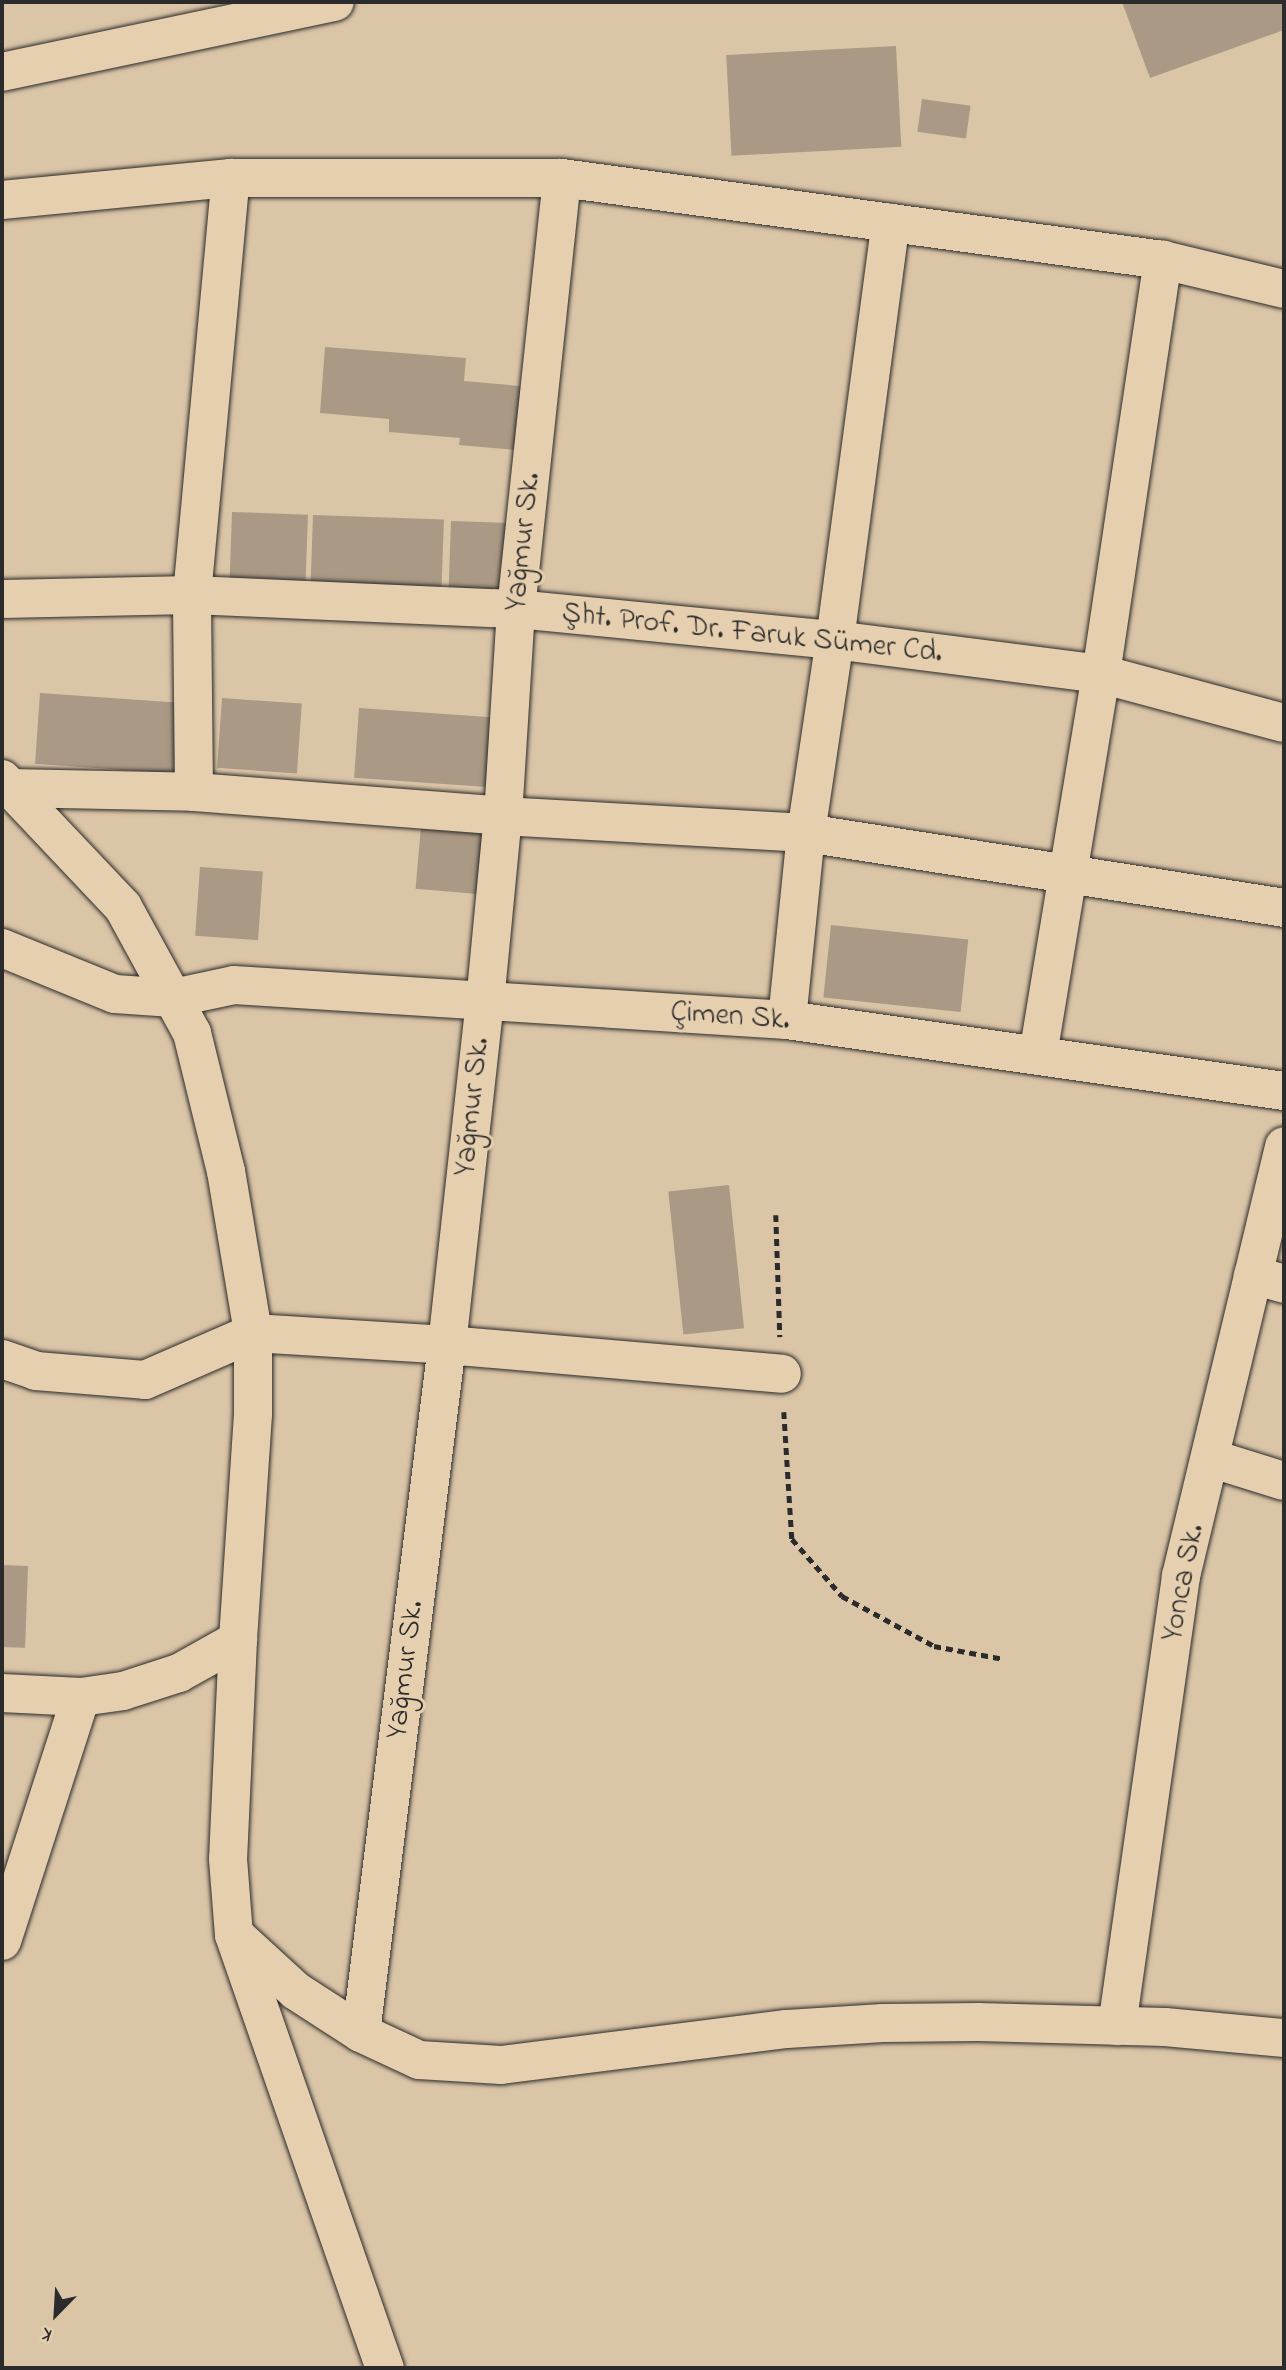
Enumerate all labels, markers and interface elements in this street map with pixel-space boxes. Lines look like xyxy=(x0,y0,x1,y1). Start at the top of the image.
street label: Yağmur Sk. xyxy=(499,471,549,613)
street label: Şht. Prof. Dr. Faruk Sümer Cd. xyxy=(560,596,944,672)
street label: Çimen Sk. xyxy=(669,995,791,1039)
street label: Yağmur Sk. xyxy=(448,1036,498,1178)
street label: Yonca Sk. xyxy=(1155,1521,1213,1645)
street label: Yağmur Sk. xyxy=(380,1599,432,1741)
north arrow xyxy=(21,2279,91,2349)
text: K xyxy=(38,2319,57,2348)

